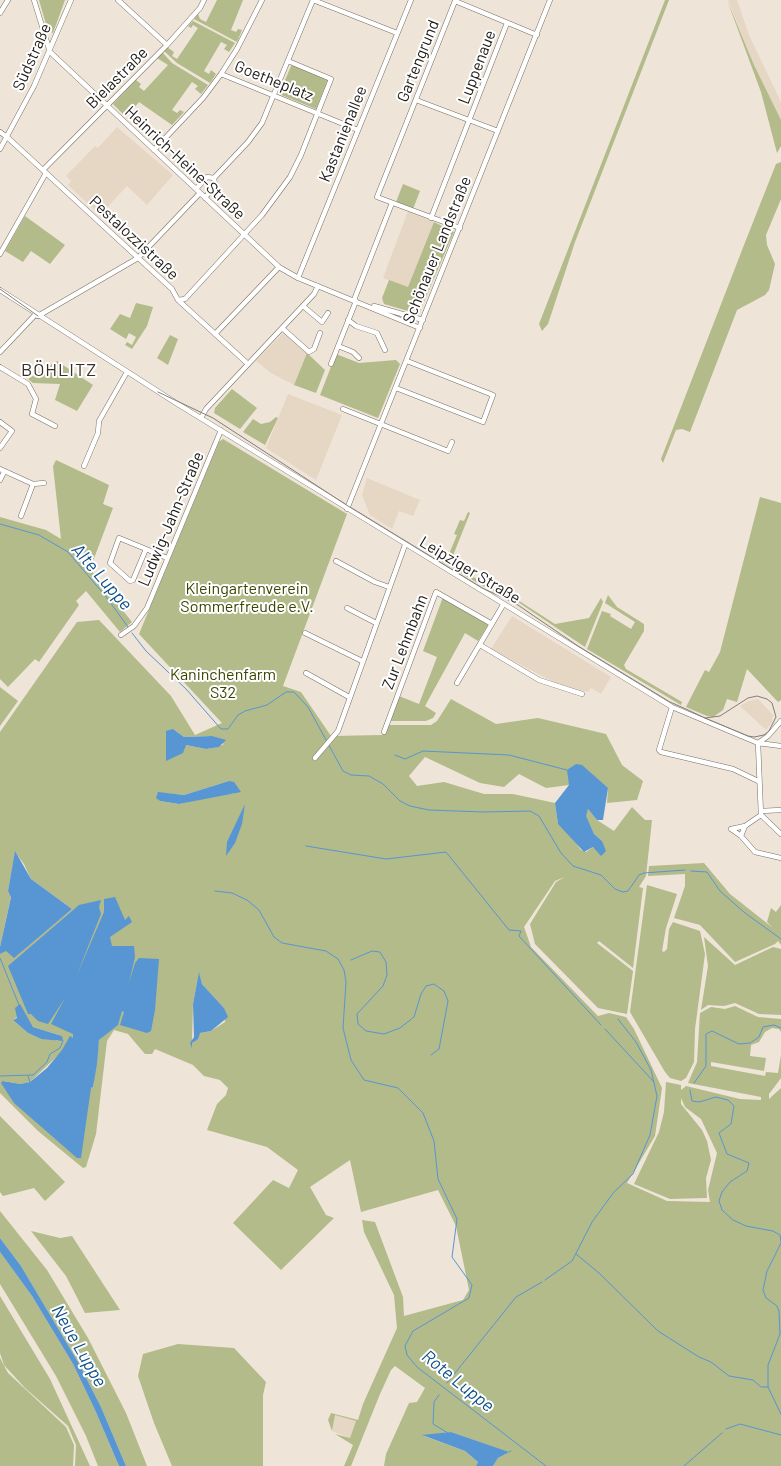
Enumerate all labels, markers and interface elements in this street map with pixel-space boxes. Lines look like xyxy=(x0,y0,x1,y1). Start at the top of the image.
street label: Gartengrund xyxy=(393,17,443,105)
street label: Südstraße xyxy=(9,20,55,94)
street label: Luppenaue xyxy=(454,27,500,107)
street label: Bielastraße xyxy=(82,43,152,113)
street label: Goetheplatz xyxy=(232,56,316,106)
street label: Kastanienallee xyxy=(315,83,371,185)
street label: Heinrich-Heine-Straße xyxy=(121,102,249,224)
street label: Schönauer Landstraße xyxy=(399,174,475,326)
street label: Pestalozzistraße xyxy=(85,192,183,284)
district label: BÖHLITZ xyxy=(20,359,98,381)
street label: Ludwig-Jahn-Straße xyxy=(134,449,208,589)
street label: Leipziger Straße xyxy=(416,532,524,608)
water label: Alte Luppe xyxy=(67,539,137,615)
park label: Kleingartenverein Sommerfreude e.V. xyxy=(180,579,314,617)
street label: Zur Lehmbahn xyxy=(378,592,432,692)
park label: Kaninchenfarm S32 xyxy=(170,665,276,703)
water label: Neue Luppe xyxy=(47,1301,111,1391)
water label: Rote Luppe xyxy=(418,1345,498,1417)

